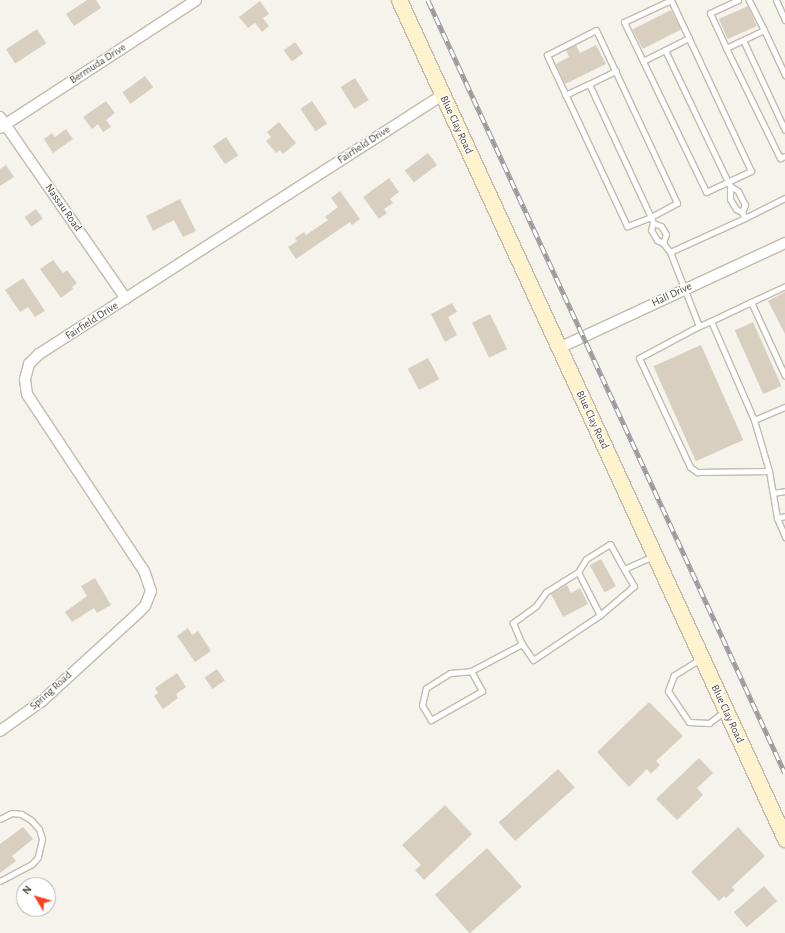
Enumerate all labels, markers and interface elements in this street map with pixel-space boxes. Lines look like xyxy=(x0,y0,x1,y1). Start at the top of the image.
street label: Bermuda Drive xyxy=(67,41,129,87)
street label: Blue Clay Road xyxy=(437,94,475,156)
street label: Fairfield Drive xyxy=(335,123,393,167)
street label: Nassau Road xyxy=(42,182,84,234)
street label: Hall Drive xyxy=(650,280,694,310)
street label: Fairfield Drive xyxy=(63,299,121,343)
street label: Blue Clay Road xyxy=(573,389,611,451)
street label: Spring Road xyxy=(27,669,75,713)
street label: Blue Clay Road xyxy=(708,683,746,745)
north arrow xyxy=(16,877,56,917)
text: N xyxy=(20,884,34,896)

